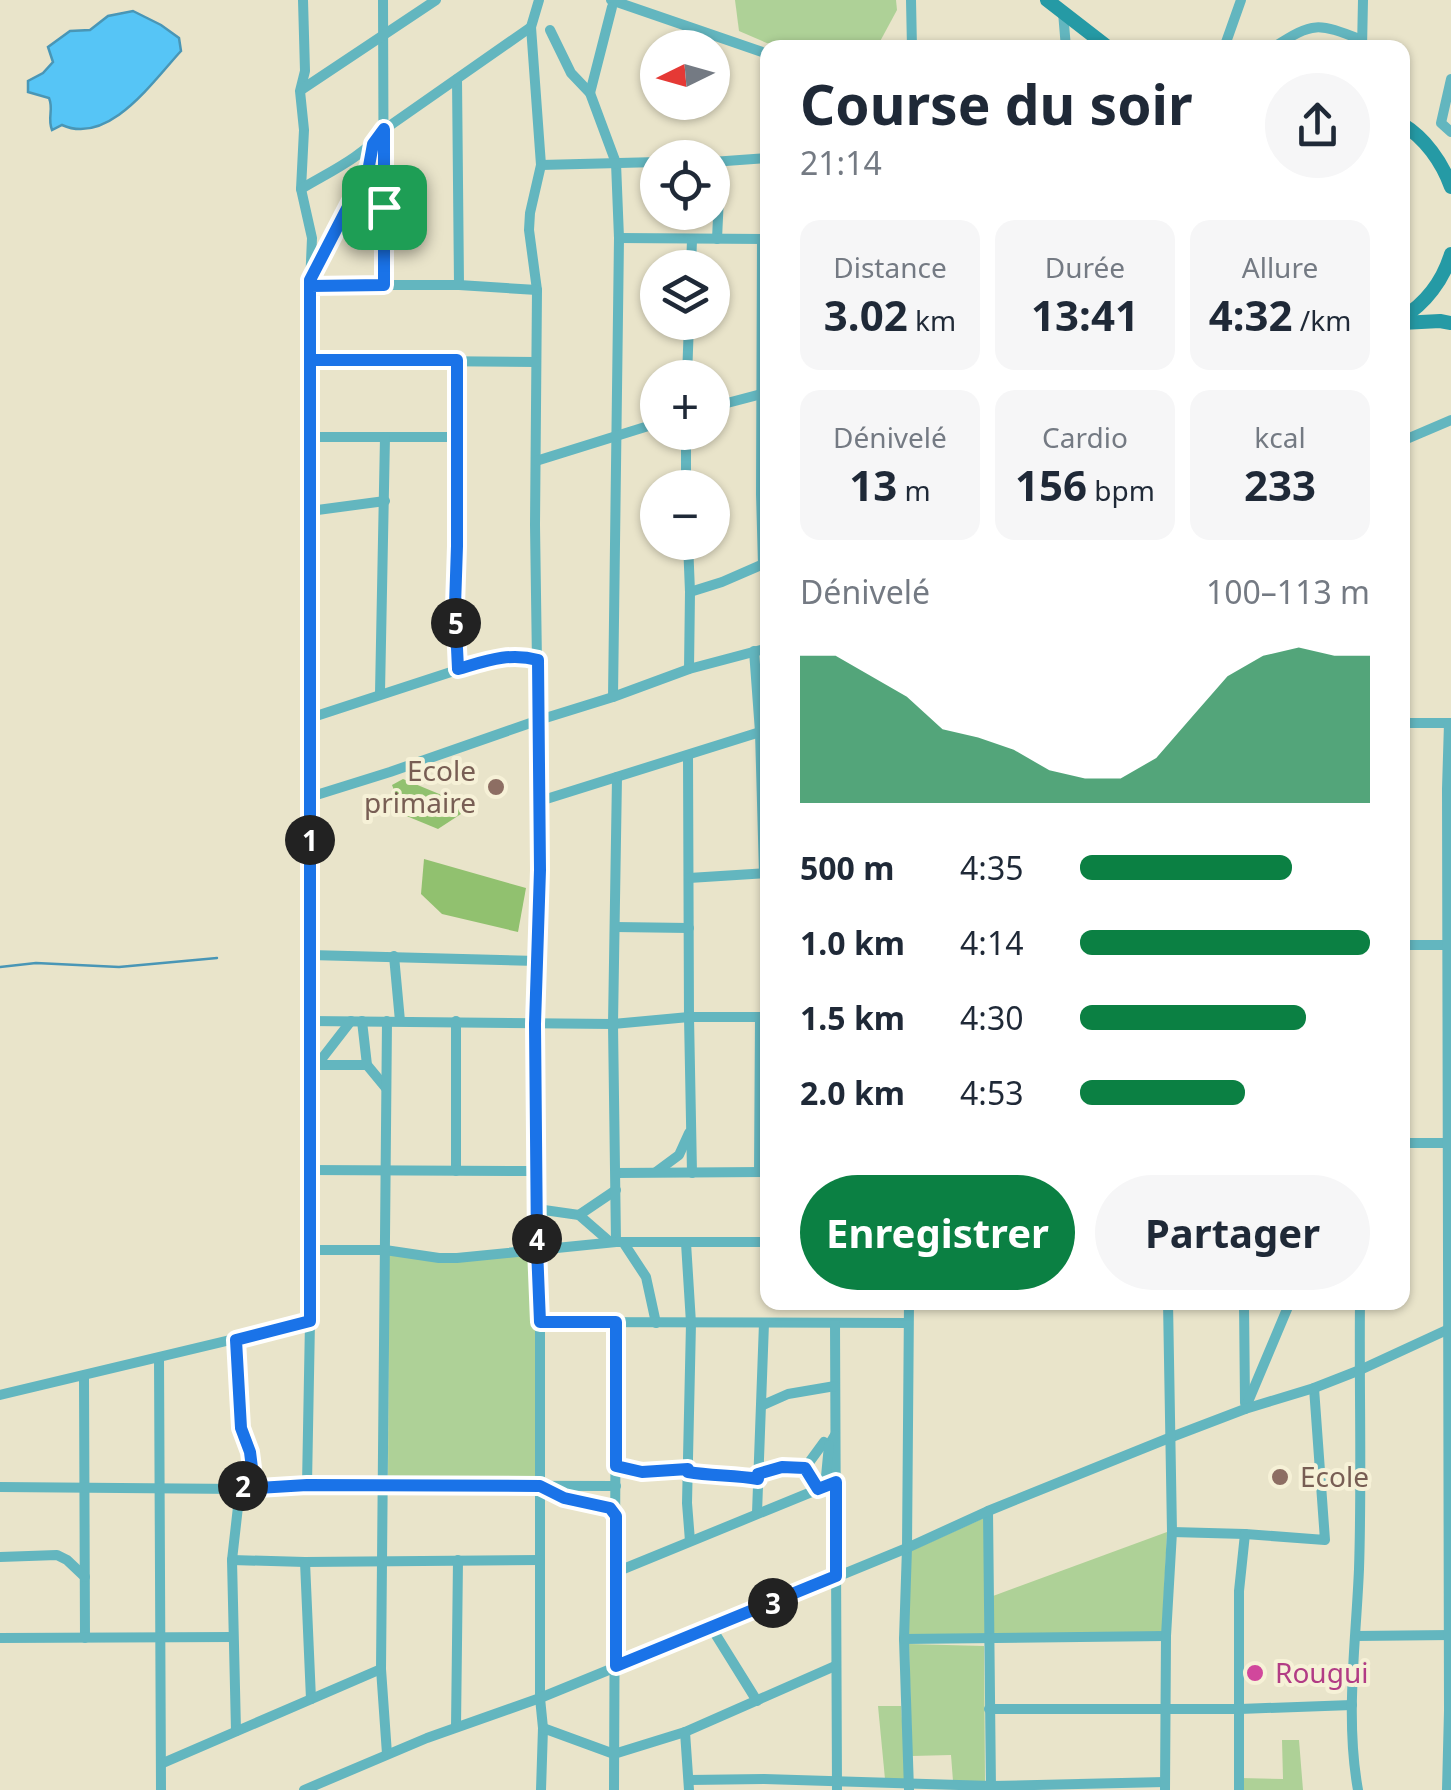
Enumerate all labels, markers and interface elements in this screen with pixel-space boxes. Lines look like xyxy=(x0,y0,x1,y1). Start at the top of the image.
north arrow xyxy=(640,30,730,120)
map controls xyxy=(640,30,730,560)
text: Course du soir xyxy=(800,66,1193,141)
button: share xyxy=(1265,73,1370,178)
button: locate xyxy=(640,140,730,230)
text: 21:14 xyxy=(800,141,882,184)
pin xyxy=(342,165,427,250)
icon: arrive xyxy=(357,180,412,235)
text: Distance xyxy=(833,248,947,286)
text: Durée xyxy=(1045,248,1125,286)
text: Allure xyxy=(1242,248,1318,286)
button: layers xyxy=(640,250,730,340)
text: 3.02 xyxy=(824,286,908,343)
text: 13:41 xyxy=(1031,286,1139,343)
text: 4:32 xyxy=(1209,286,1293,343)
text: km xyxy=(908,301,956,339)
text: /km xyxy=(1293,301,1351,339)
button: + xyxy=(640,360,730,450)
text: Dénivelé xyxy=(833,418,947,456)
text: Cardio xyxy=(1042,418,1128,456)
text: kcal xyxy=(1254,418,1306,456)
text: 13 xyxy=(849,456,897,513)
text: 156 xyxy=(1015,456,1087,513)
text: 233 xyxy=(1244,456,1316,513)
button: − xyxy=(640,470,730,560)
text: m xyxy=(897,471,931,509)
text: bpm xyxy=(1087,471,1155,509)
text: Dénivelé xyxy=(800,570,930,613)
text: 100–113 m xyxy=(1206,570,1370,613)
pin: 5 xyxy=(431,598,481,648)
text: 5 xyxy=(448,604,464,642)
place label: Ecole primaire xyxy=(364,751,476,821)
marker: Ecole primaire xyxy=(485,776,507,798)
pin: 1 xyxy=(285,815,335,865)
text: 1 xyxy=(302,821,318,859)
text: 500 m xyxy=(800,846,894,889)
text: 4:35 xyxy=(960,846,1024,889)
text: 1.0 km xyxy=(800,921,905,964)
text: 4:14 xyxy=(960,921,1024,964)
text: 1.5 km xyxy=(800,996,905,1039)
text: 4:30 xyxy=(960,996,1024,1039)
text: 2.0 km xyxy=(800,1071,905,1114)
text: 4:53 xyxy=(960,1071,1024,1114)
button: Enregistrer xyxy=(800,1175,1075,1290)
button: Partager xyxy=(1095,1175,1370,1290)
pin: 4 xyxy=(512,1214,562,1264)
text: 4 xyxy=(529,1220,545,1258)
place label: Ecole xyxy=(1300,1457,1369,1495)
pin: 2 xyxy=(218,1461,268,1511)
marker: Ecole xyxy=(1269,1466,1291,1488)
text: 2 xyxy=(235,1467,251,1505)
pin: 3 xyxy=(748,1578,798,1628)
text: 3 xyxy=(765,1584,781,1622)
place label: Rougui xyxy=(1275,1653,1368,1691)
marker: Rougui xyxy=(1244,1662,1266,1684)

